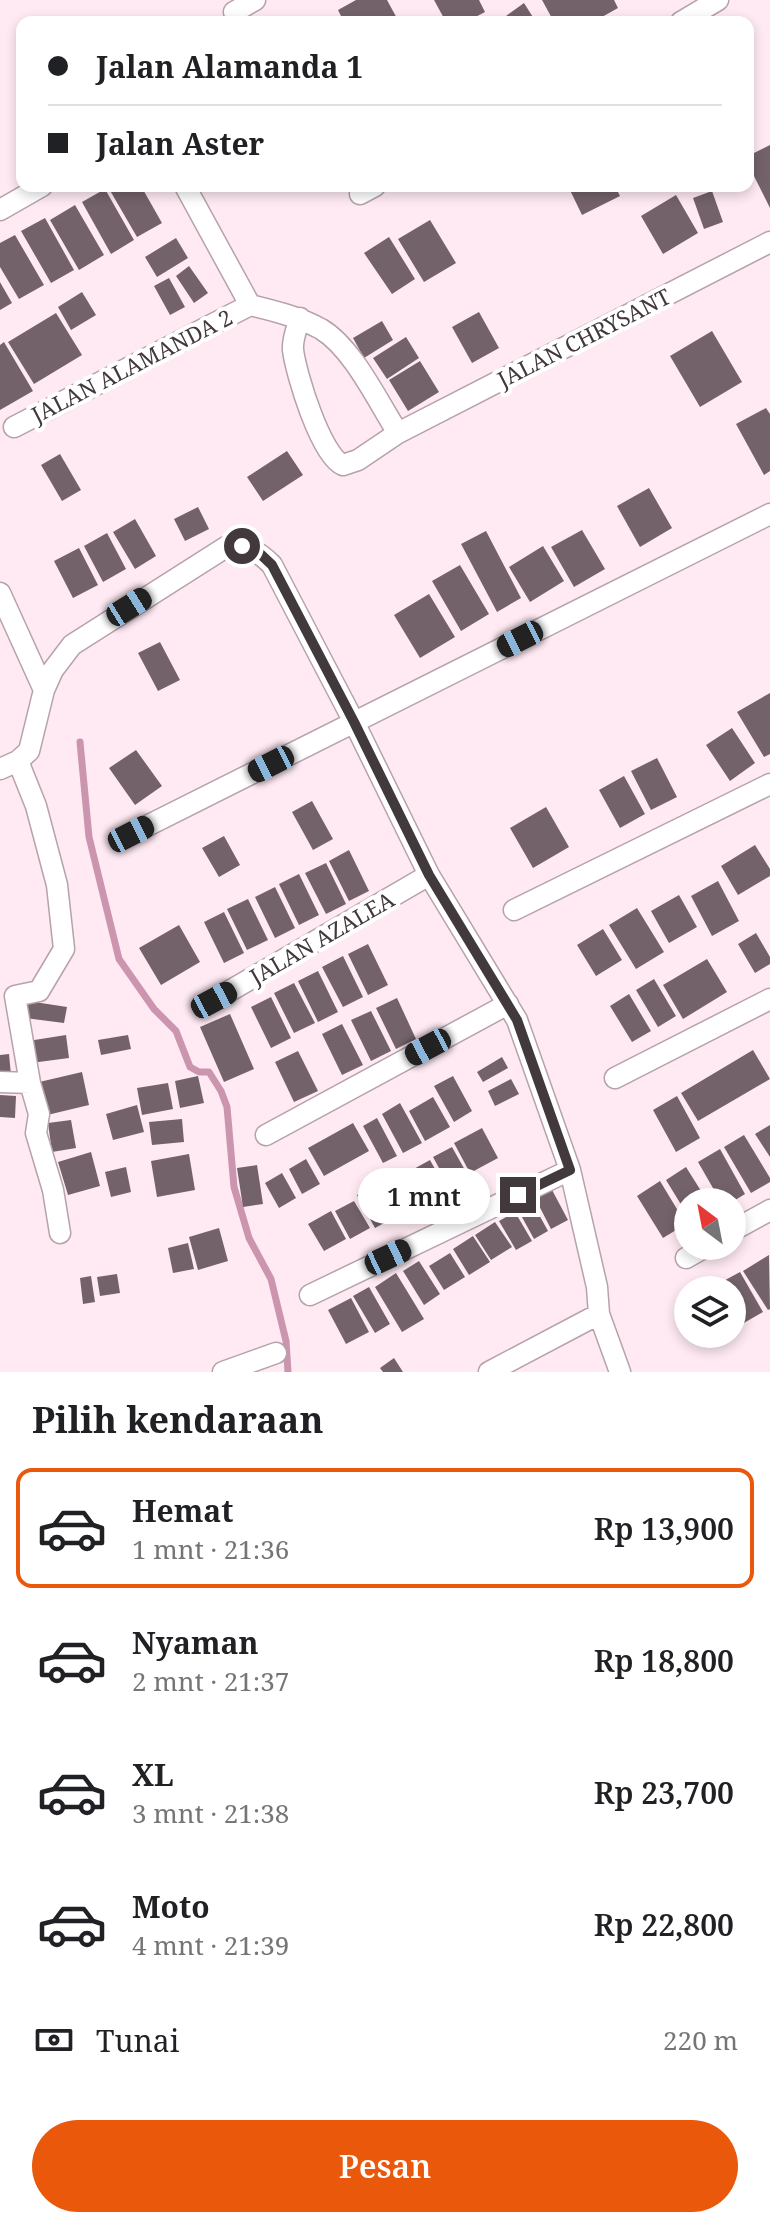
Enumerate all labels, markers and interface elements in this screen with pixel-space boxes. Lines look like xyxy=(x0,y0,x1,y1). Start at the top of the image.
text: Jalan Alamanda 1 xyxy=(96,46,363,87)
text: Jalan Aster xyxy=(96,123,264,164)
street label: JALAN CHRYSANT xyxy=(491,280,676,394)
street label: JALAN ALAMANDA 2 xyxy=(25,301,237,429)
route start xyxy=(224,528,260,564)
car xyxy=(102,584,156,630)
car xyxy=(493,617,547,661)
car xyxy=(244,742,298,786)
car xyxy=(104,812,158,856)
street label: JALAN AZALEA xyxy=(243,883,400,991)
car xyxy=(187,978,241,1022)
car xyxy=(401,1025,455,1069)
callout: 1 mnt xyxy=(358,1167,490,1223)
route end xyxy=(500,1177,536,1213)
text: 1 mnt xyxy=(387,1178,461,1214)
north arrow xyxy=(674,1188,746,1260)
map controls xyxy=(674,1188,746,1348)
car xyxy=(361,1236,415,1278)
button: layers xyxy=(674,1276,746,1348)
text: Pilih kendaraan xyxy=(32,1395,323,1444)
text: Hemat xyxy=(132,1490,233,1531)
icon: car xyxy=(36,1492,108,1564)
text: Rp 13,900 xyxy=(594,1508,734,1549)
text: 1 mnt · 21:36 xyxy=(132,1531,289,1567)
text: Nyaman xyxy=(132,1622,259,1663)
icon: car xyxy=(36,1624,108,1696)
text: Rp 18,800 xyxy=(594,1640,734,1681)
text: 2 mnt · 21:37 xyxy=(132,1663,289,1699)
text: XL xyxy=(132,1754,174,1795)
icon: car xyxy=(36,1756,108,1828)
text: Rp 23,700 xyxy=(594,1772,734,1813)
text: 3 mnt · 21:38 xyxy=(132,1795,289,1831)
text: Moto xyxy=(132,1886,210,1927)
icon: car xyxy=(36,1888,108,1960)
text: Rp 22,800 xyxy=(594,1904,734,1945)
text: 4 mnt · 21:39 xyxy=(132,1927,289,1963)
icon: cash xyxy=(32,2018,76,2062)
text: Tunai xyxy=(96,2020,179,2061)
text: 220 m xyxy=(663,2022,738,2058)
button: Pesan xyxy=(32,2120,738,2212)

